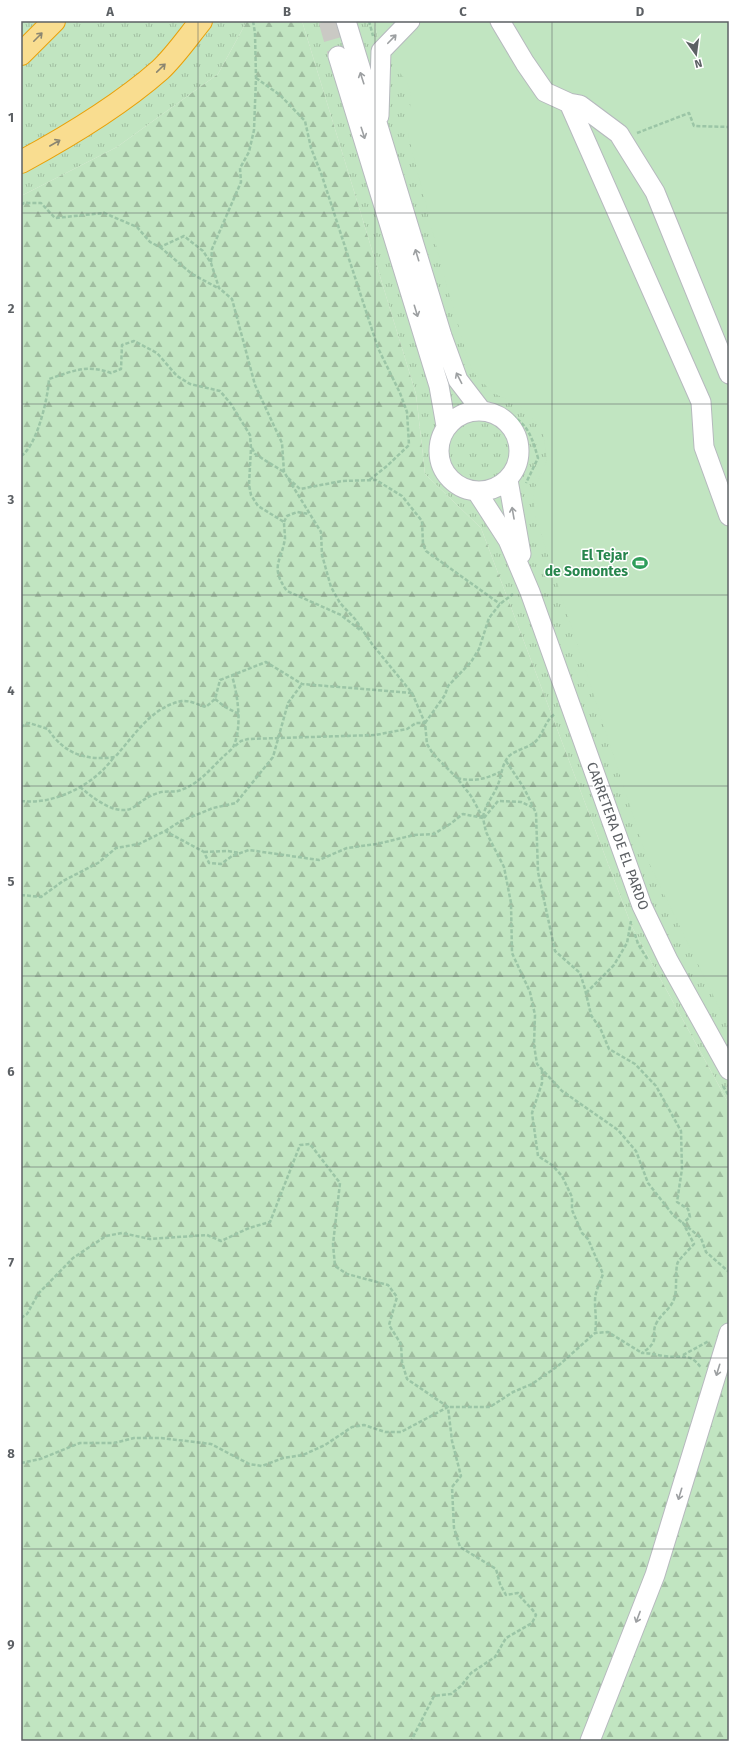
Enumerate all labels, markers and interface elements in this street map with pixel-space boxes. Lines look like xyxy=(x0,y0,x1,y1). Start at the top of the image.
text: A xyxy=(105,4,114,19)
text: B xyxy=(283,4,291,19)
text: C xyxy=(459,4,467,19)
text: D xyxy=(636,4,645,19)
one-way arrow xyxy=(32,33,42,43)
one-way arrow xyxy=(387,34,397,44)
north arrow xyxy=(676,34,716,74)
text: N xyxy=(693,56,703,70)
one-way arrow xyxy=(156,63,166,73)
one-way arrow xyxy=(358,71,365,84)
text: 1 xyxy=(8,110,14,125)
one-way arrow xyxy=(359,127,367,139)
one-way arrow xyxy=(49,139,61,147)
one-way arrow xyxy=(413,249,420,262)
text: 2 xyxy=(8,301,15,316)
one-way arrow xyxy=(413,304,420,317)
one-way arrow xyxy=(455,372,462,384)
text: 3 xyxy=(7,492,15,507)
one-way arrow xyxy=(509,507,517,520)
place label: El Tejar de Somontes xyxy=(545,547,628,580)
sports icon: El Tejar de Somontes xyxy=(631,554,649,572)
text: 4 xyxy=(7,683,15,698)
street label: CARRETERA DE EL PARDO xyxy=(583,760,652,912)
text: 5 xyxy=(8,874,15,889)
text: 6 xyxy=(7,1064,15,1079)
text: 7 xyxy=(8,1255,14,1270)
one-way arrow xyxy=(713,1364,721,1376)
text: 8 xyxy=(7,1446,15,1461)
one-way arrow xyxy=(676,1487,683,1500)
one-way arrow xyxy=(634,1611,642,1623)
text: 9 xyxy=(7,1637,15,1652)

